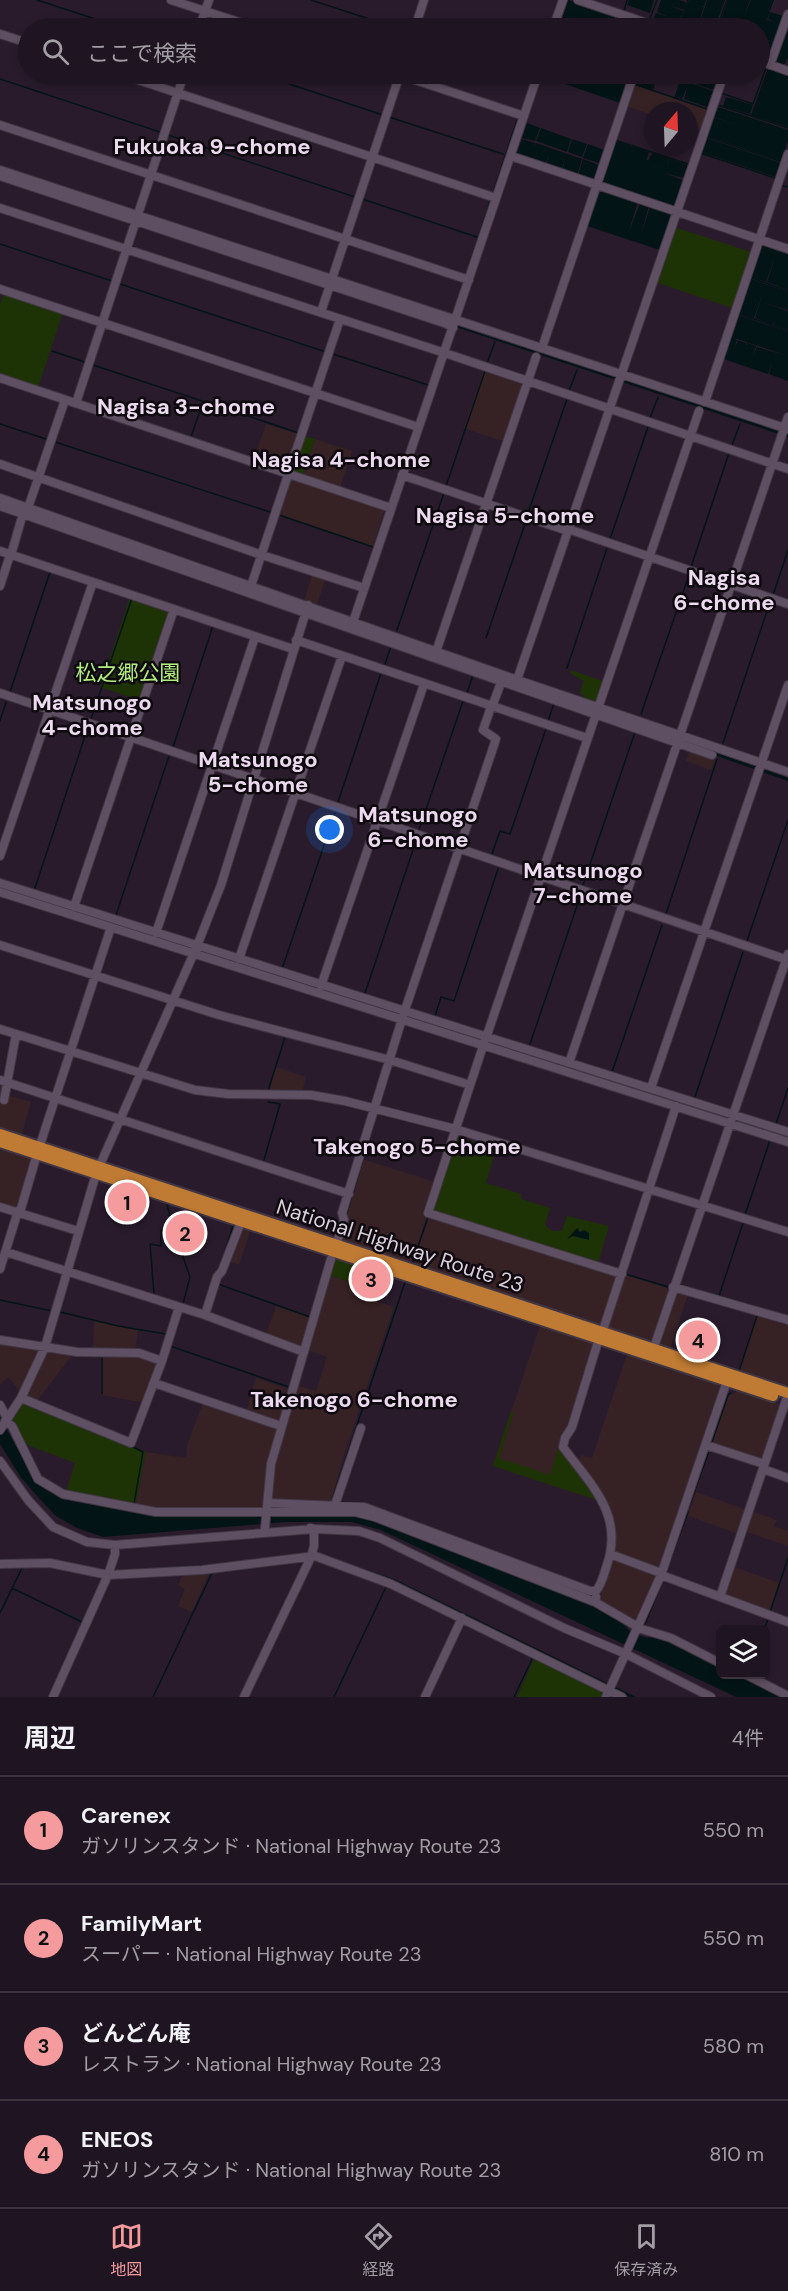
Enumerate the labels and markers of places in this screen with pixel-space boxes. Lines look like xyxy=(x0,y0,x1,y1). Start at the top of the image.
pin: 1 xyxy=(108,1180,146,1224)
pin: 2 xyxy=(166,1210,204,1256)
pin: 3 xyxy=(352,1256,391,1302)
pin: 4 xyxy=(678,1318,718,1362)

